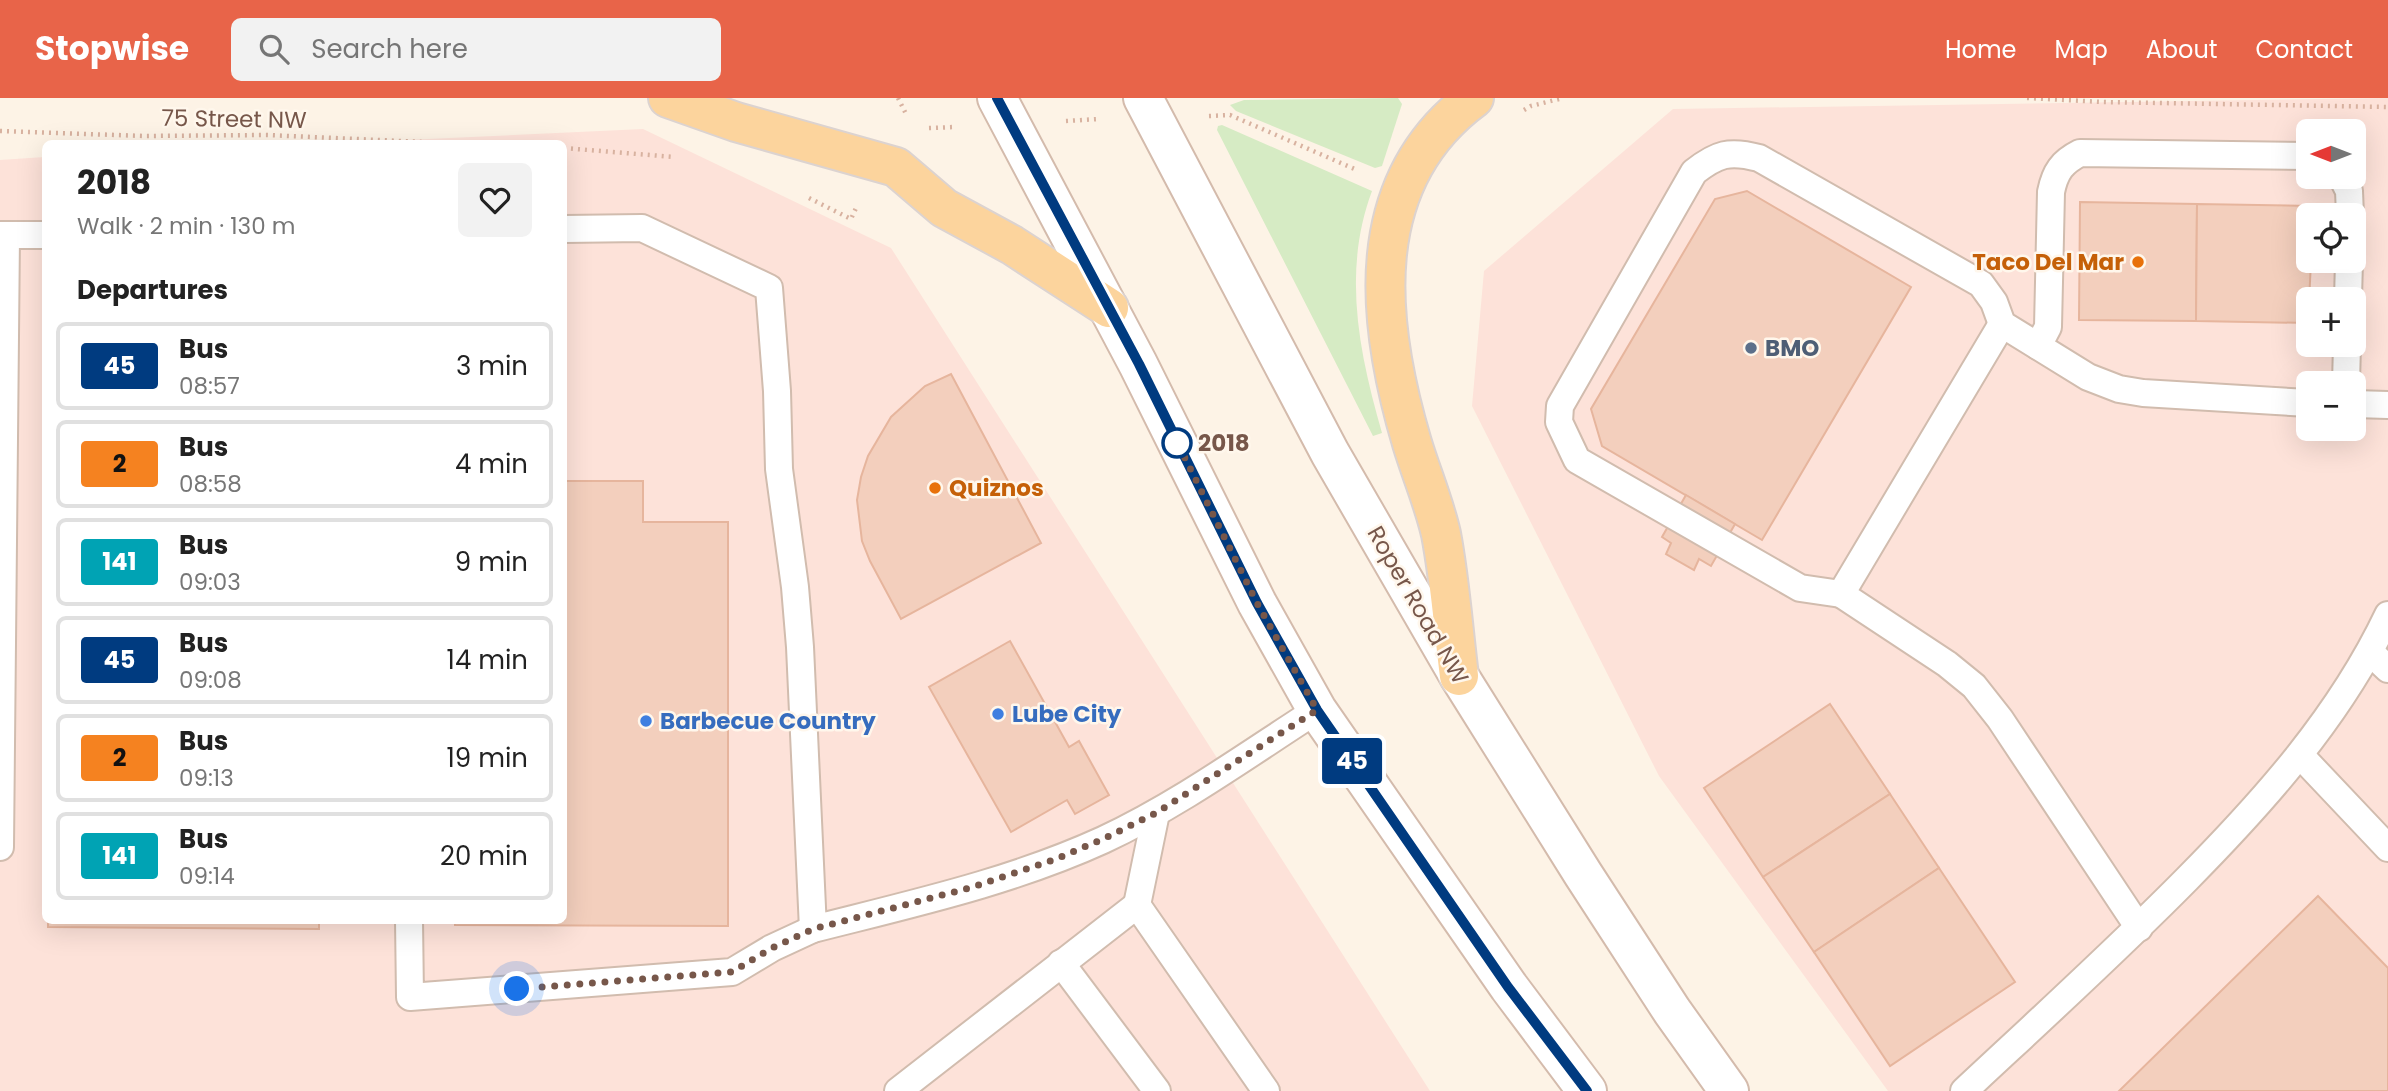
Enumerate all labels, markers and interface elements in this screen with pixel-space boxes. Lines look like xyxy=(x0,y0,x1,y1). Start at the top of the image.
search box xyxy=(231,18,721,81)
text: Stopwise xyxy=(35,25,189,72)
icon: search xyxy=(255,30,293,68)
text: Search here xyxy=(311,31,468,67)
text: Home xyxy=(1945,33,2017,66)
text: Map xyxy=(2055,33,2108,66)
text: About xyxy=(2146,33,2217,66)
text: Contact xyxy=(2255,33,2353,66)
street label: 75 Street NW xyxy=(161,102,307,136)
north arrow xyxy=(2296,119,2366,189)
map controls xyxy=(2296,119,2366,441)
text: 2018 xyxy=(77,159,151,206)
button: heart xyxy=(458,163,532,237)
button: locate xyxy=(2296,203,2366,273)
text: Walk · 2 min · 130 m xyxy=(77,210,295,242)
place label: Taco Del Mar xyxy=(1972,246,2124,278)
marker: Taco Del Mar xyxy=(2130,254,2146,270)
text: Departures xyxy=(77,272,228,308)
button: + xyxy=(2296,287,2366,357)
text: Bus xyxy=(179,331,228,367)
place label: BMO xyxy=(1765,332,1819,364)
marker: BMO xyxy=(1743,340,1759,356)
text: 3 min xyxy=(456,348,528,384)
text: 45 xyxy=(104,349,135,382)
text: 08:57 xyxy=(179,370,240,402)
button: − xyxy=(2296,371,2366,441)
place label: 2018 xyxy=(1198,427,1250,459)
marker: 2018 xyxy=(1162,428,1192,458)
text: Bus xyxy=(179,429,228,465)
text: 4 min xyxy=(455,446,528,482)
text: 2 xyxy=(113,447,126,480)
text: 08:58 xyxy=(179,468,242,500)
place label: Quiznos xyxy=(949,472,1044,504)
marker: Quiznos xyxy=(927,480,943,496)
street label: Roper Road NW xyxy=(1360,520,1476,690)
text: Bus xyxy=(179,527,228,563)
text: 9 min xyxy=(455,544,528,580)
text: 141 xyxy=(102,545,137,578)
text: 09:03 xyxy=(179,566,241,598)
text: Bus xyxy=(179,625,228,661)
text: 14 min xyxy=(447,642,528,678)
text: 45 xyxy=(104,643,135,676)
text: 09:08 xyxy=(179,664,242,696)
place label: Lube City xyxy=(1012,698,1122,730)
place label: Barbecue Country xyxy=(660,705,876,737)
marker: Lube City xyxy=(990,706,1006,722)
marker: Barbecue Country xyxy=(638,713,654,729)
text: Bus xyxy=(179,723,228,759)
line badge: 45 xyxy=(1320,738,1384,784)
text: 19 min xyxy=(447,740,528,776)
text: 2 xyxy=(113,741,126,774)
text: 45 xyxy=(1336,744,1368,777)
text: 09:13 xyxy=(179,762,234,794)
text: Bus xyxy=(179,821,228,857)
text: 20 min xyxy=(440,838,528,874)
text: 141 xyxy=(102,839,137,872)
text: 09:14 xyxy=(179,860,235,892)
your location xyxy=(499,971,534,1006)

